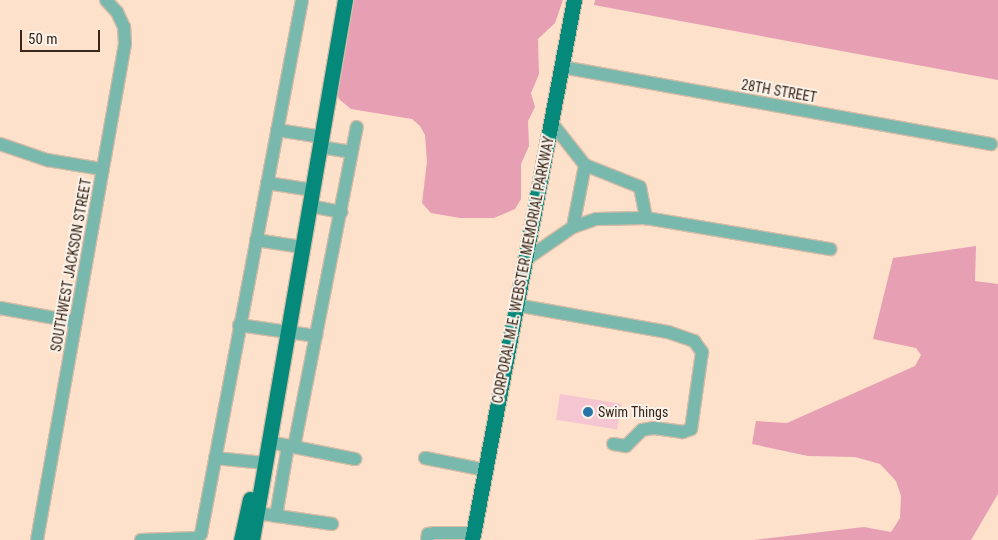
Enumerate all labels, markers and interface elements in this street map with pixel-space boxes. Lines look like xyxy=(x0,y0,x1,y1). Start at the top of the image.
scale bar xyxy=(22,20,102,52)
text: 50 m xyxy=(28,30,58,48)
street label: 28TH STREET xyxy=(740,76,818,106)
street label: CORPORAL M.E. WEBSTER MEMORIAL PARKWAY xyxy=(489,135,557,405)
street label: SOUTHWEST JACKSON STREET xyxy=(47,177,95,353)
place label: Swim Things xyxy=(598,404,669,420)
marker: Swim Things xyxy=(582,406,594,418)

